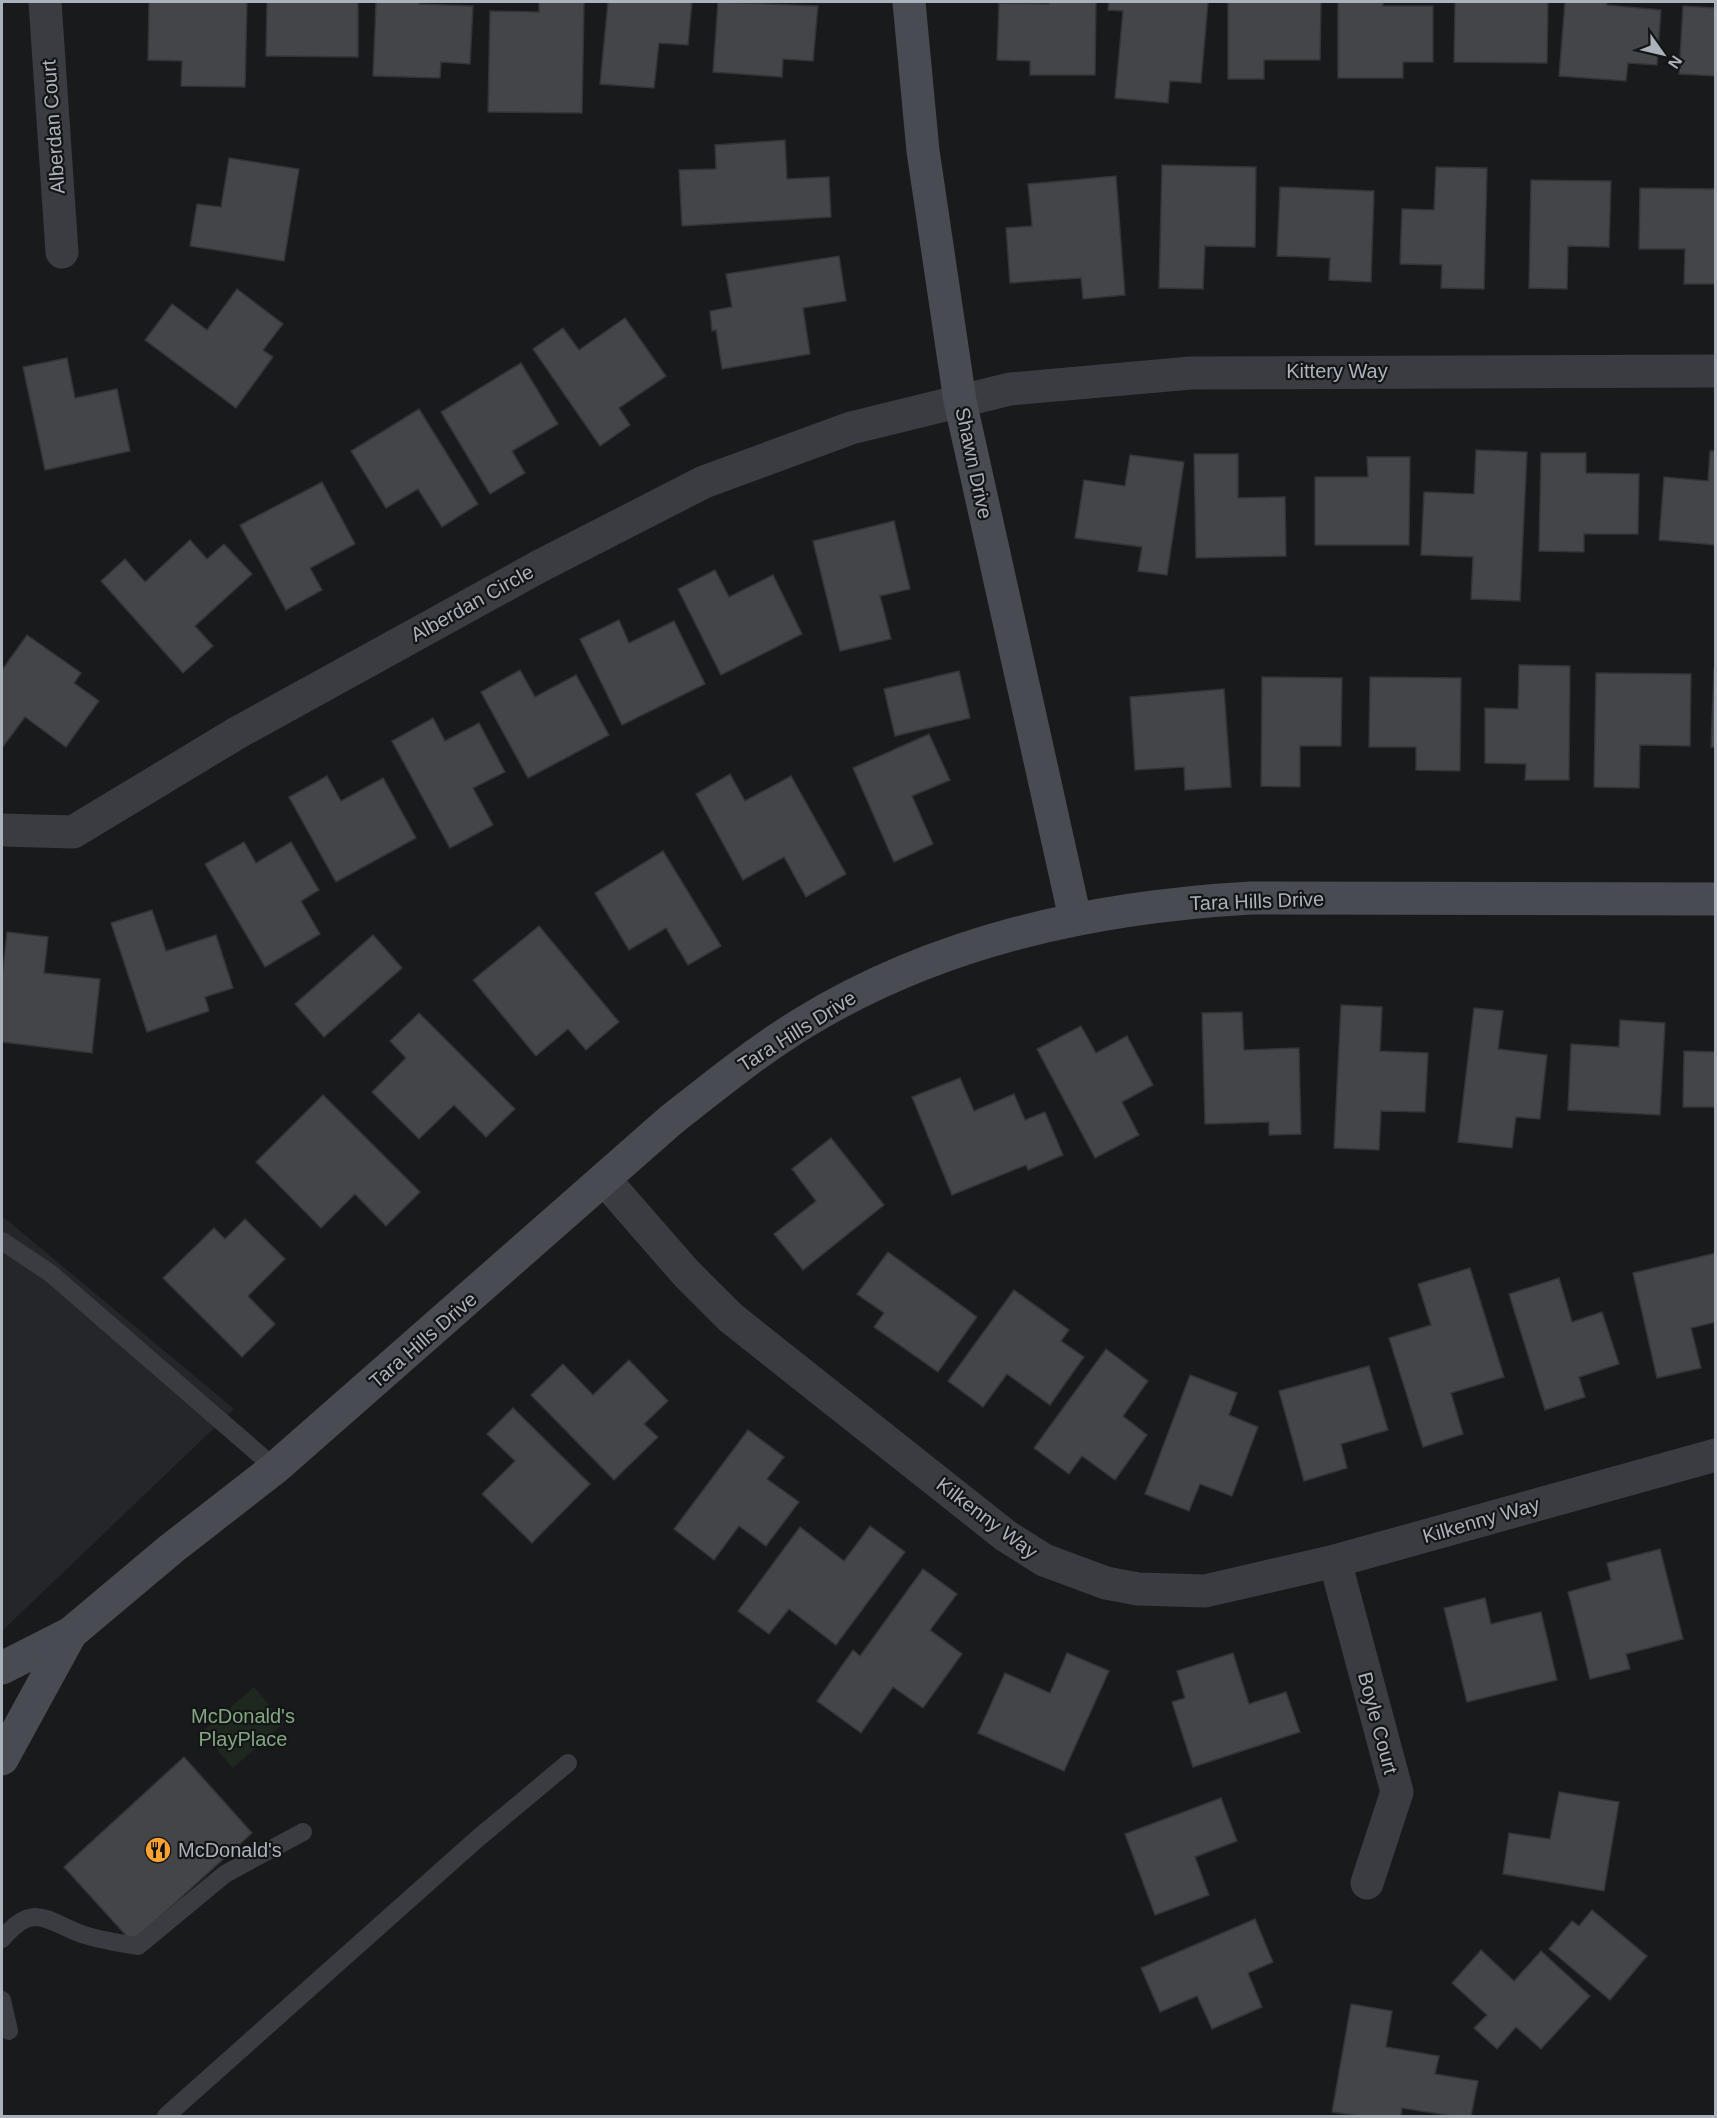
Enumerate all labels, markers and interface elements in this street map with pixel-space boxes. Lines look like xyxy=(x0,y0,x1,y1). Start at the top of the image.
north arrow xyxy=(1633,24,1693,84)
text: N xyxy=(1665,53,1685,72)
street label: Alberdan Court xyxy=(37,59,69,195)
street label: Kittery Way xyxy=(1286,360,1388,382)
street label: Shawn Drive xyxy=(951,405,997,521)
street label: Alberdan Circle xyxy=(407,560,537,646)
street label: Tara Hills Drive xyxy=(1189,888,1325,914)
street label: Tara Hills Drive xyxy=(734,986,860,1076)
street label: Tara Hills Drive xyxy=(365,1288,481,1392)
street label: Kilkenny Way xyxy=(932,1473,1042,1563)
street label: Kilkenny Way xyxy=(1420,1493,1542,1547)
street label: Boyle Court xyxy=(1354,1670,1402,1777)
park label: McDonald's PlayPlace xyxy=(191,1705,295,1750)
restaurant icon: McDonald's xyxy=(143,1835,173,1865)
place label: McDonald's xyxy=(178,1839,282,1861)

